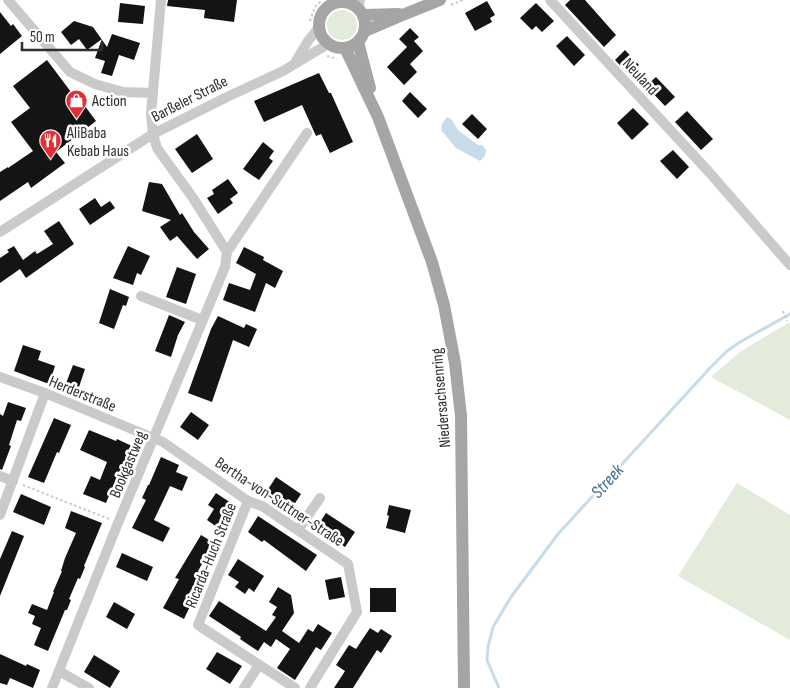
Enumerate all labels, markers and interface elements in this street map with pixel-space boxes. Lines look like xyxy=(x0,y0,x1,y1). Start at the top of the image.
scale bar xyxy=(22,20,102,52)
text: 50 m xyxy=(30,28,55,47)
street label: Neuland xyxy=(618,54,662,100)
street label: Barßeler Straße xyxy=(148,72,231,127)
shop icon: Action xyxy=(64,88,88,119)
place label: Action xyxy=(91,92,127,111)
place label: AliBaba Kebab Haus xyxy=(66,124,129,161)
restaurant icon: AliBaba Kebab Haus xyxy=(39,129,63,160)
street label: Niedersachsenring xyxy=(428,347,455,448)
street label: Herderstraße xyxy=(46,372,119,416)
street label: Bookgastweg xyxy=(106,428,151,501)
street label: Bertha-von-Suttner-Straße xyxy=(211,454,347,551)
water label: Streek xyxy=(587,459,629,503)
street label: Ricarda-Huch Straße xyxy=(182,500,241,611)

